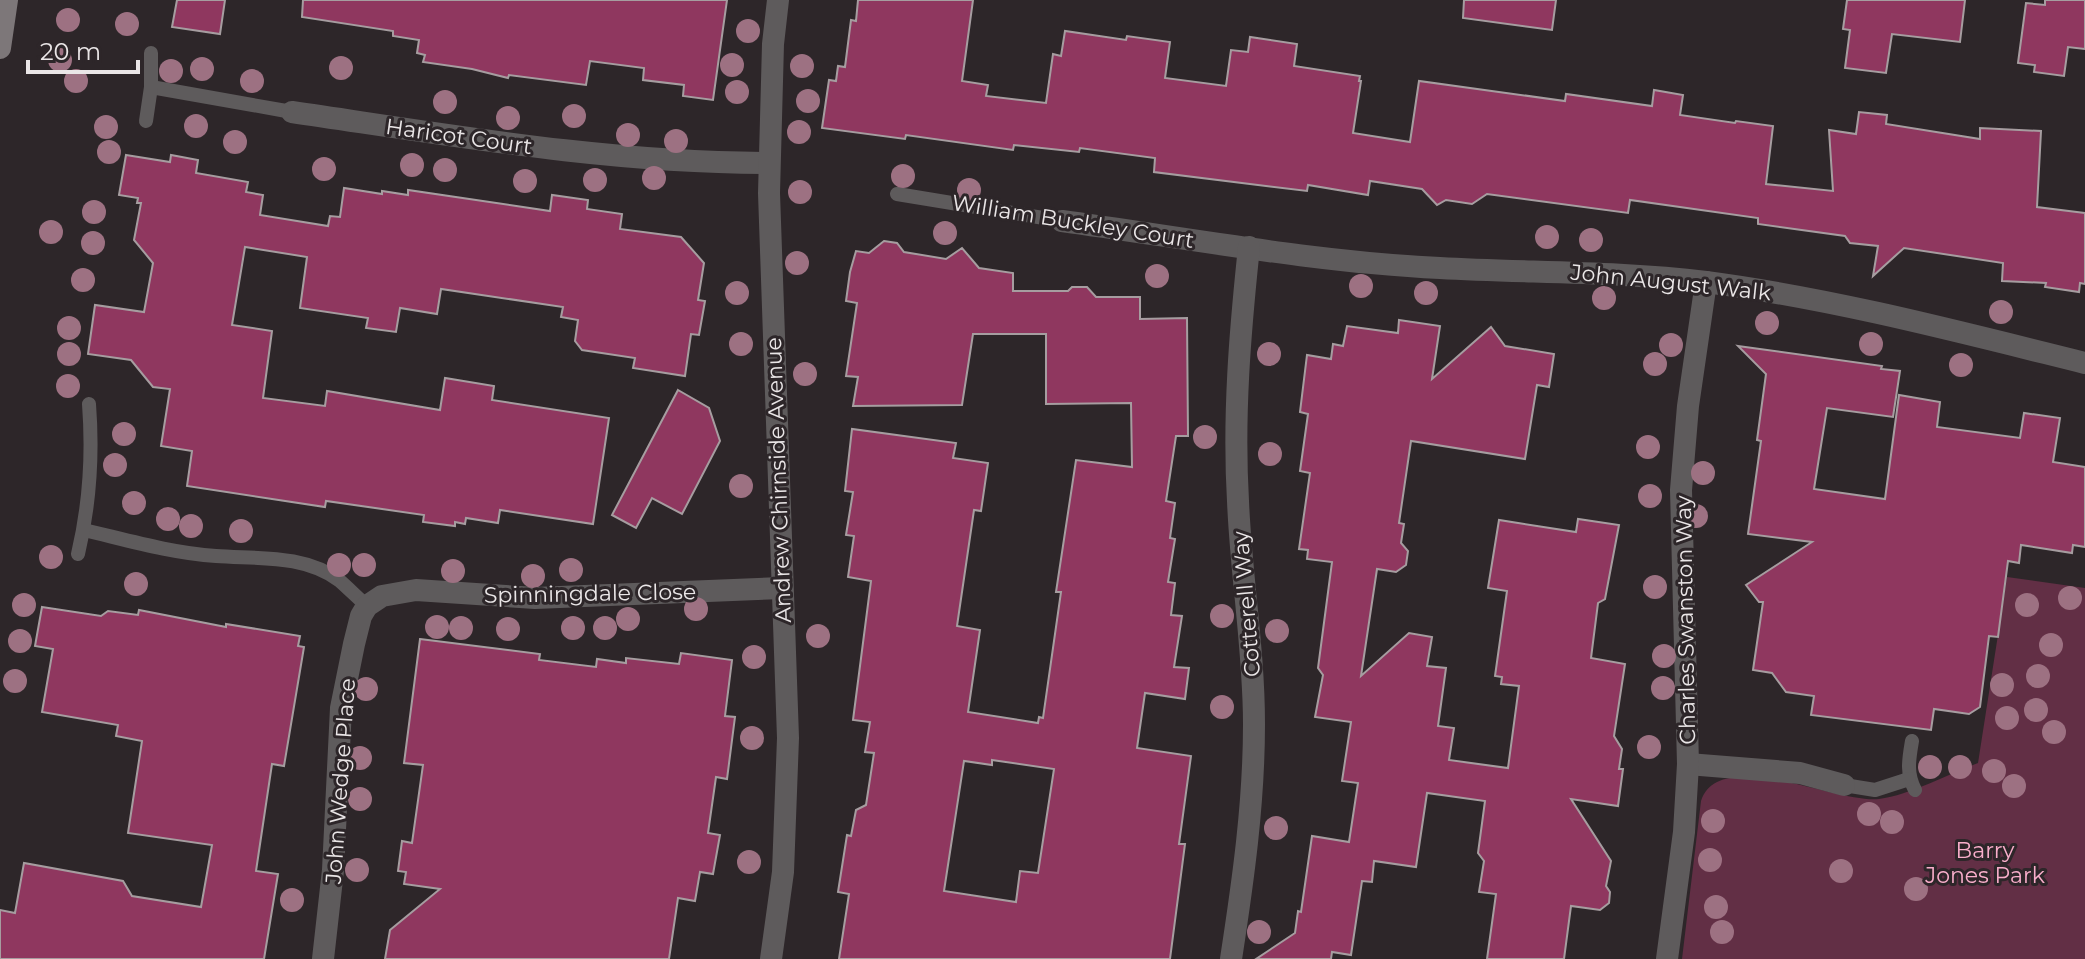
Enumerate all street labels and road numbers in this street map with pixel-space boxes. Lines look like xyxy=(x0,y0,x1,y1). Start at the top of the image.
street label: Haricot Court xyxy=(384,113,534,160)
street label: William Buckley Court xyxy=(950,189,1196,254)
street label: John August Walk xyxy=(1568,258,1773,307)
street label: Andrew Chirnside Avenue xyxy=(760,337,797,623)
street label: Charles Swanston Way xyxy=(1670,495,1701,745)
street label: Cotterell Way xyxy=(1227,530,1266,678)
street label: Spinningdale Close xyxy=(484,578,696,609)
street label: John Wedge Place xyxy=(320,677,361,886)

